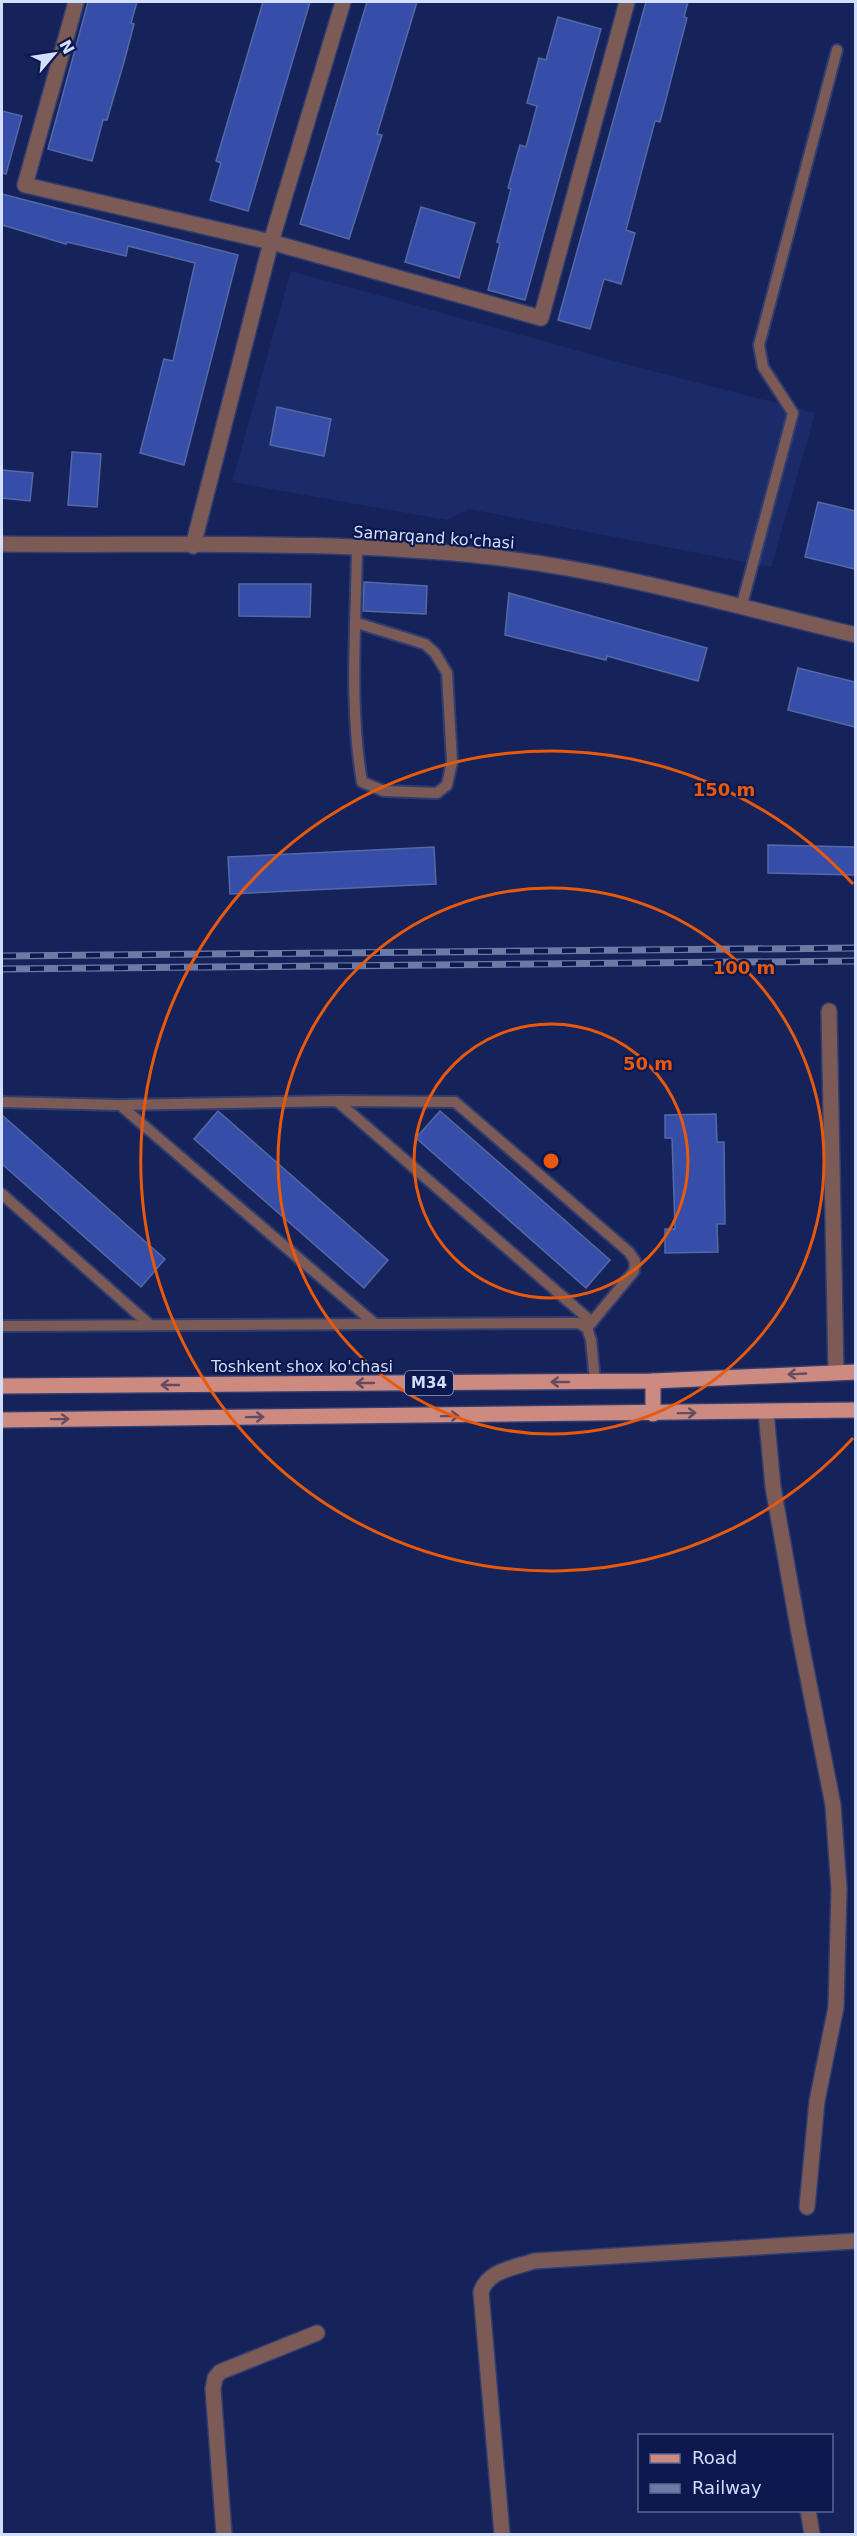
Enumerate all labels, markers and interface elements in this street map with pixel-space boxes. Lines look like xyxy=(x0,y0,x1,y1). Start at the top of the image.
north arrow xyxy=(24,24,84,84)
text: N xyxy=(55,37,78,57)
street label: Samarqand ko'chasi xyxy=(353,522,515,553)
text: 150 m xyxy=(693,779,755,800)
text: 100 m xyxy=(713,957,775,978)
text: 50 m xyxy=(623,1053,673,1074)
centre of rings xyxy=(541,1151,561,1171)
street label: Toshkent shox ko'chasi xyxy=(210,1357,393,1376)
one-way arrow xyxy=(788,1368,808,1379)
road number: M34 xyxy=(405,1371,453,1395)
one-way arrow xyxy=(551,1376,571,1387)
one-way arrow xyxy=(356,1377,376,1389)
one-way arrow xyxy=(161,1379,181,1391)
one-way arrow xyxy=(676,1407,696,1419)
one-way arrow xyxy=(439,1410,459,1422)
one-way arrow xyxy=(244,1412,264,1423)
one-way arrow xyxy=(49,1413,69,1425)
legend xyxy=(638,2434,833,2512)
text: Road xyxy=(692,2447,737,2468)
text: Railway xyxy=(692,2477,762,2498)

